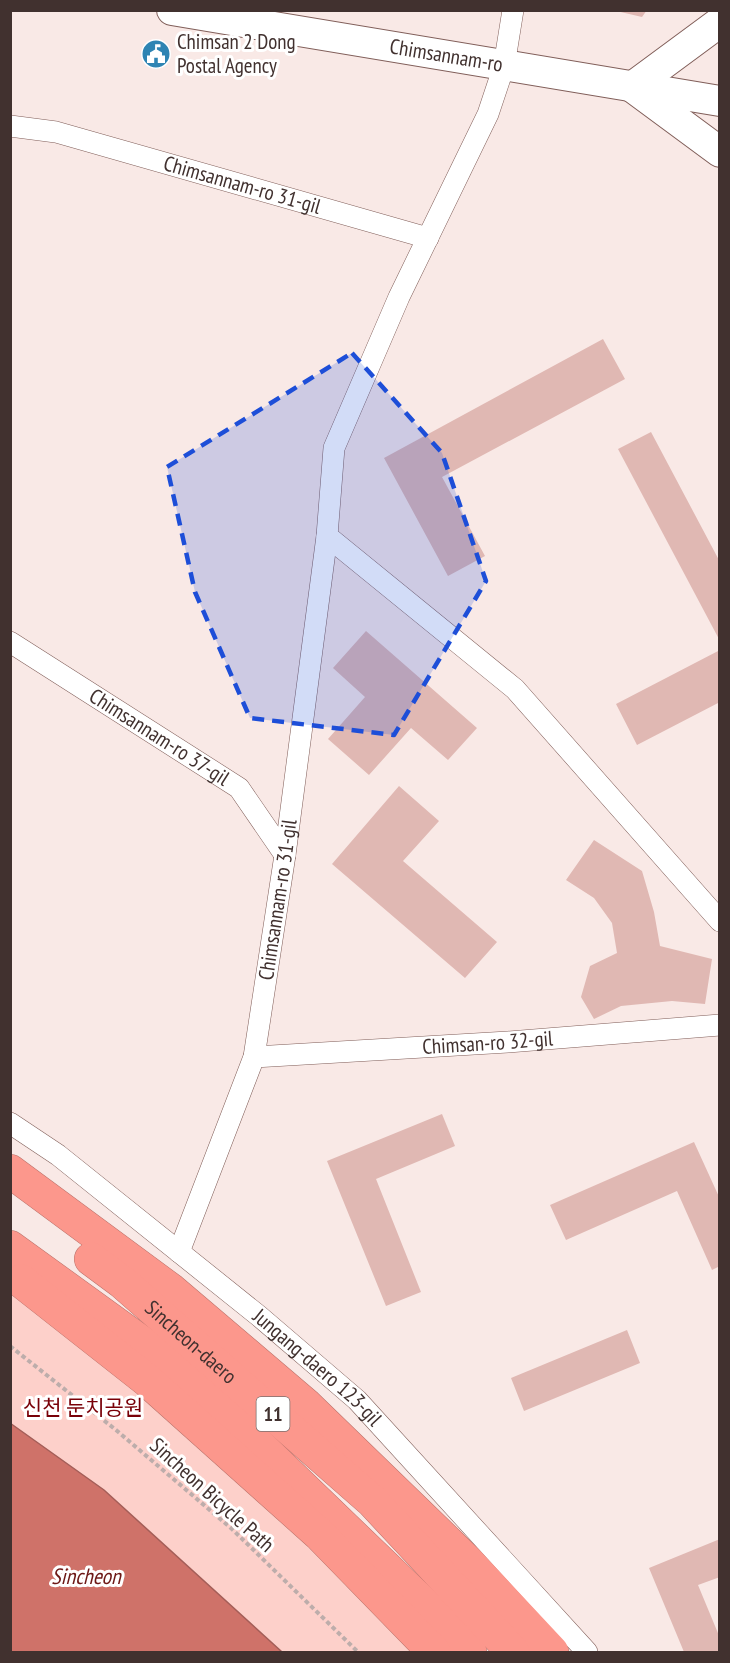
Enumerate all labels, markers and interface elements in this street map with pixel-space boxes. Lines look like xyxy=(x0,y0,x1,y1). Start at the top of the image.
place label: Chimsan 2 Dong Postal Agency xyxy=(177,28,296,79)
street label: Chimsannam-ro xyxy=(388,32,505,78)
public building icon: Chimsan 2 Dong Postal Agency xyxy=(140,38,172,70)
street label: Chimsannam-ro 31-gil xyxy=(161,149,324,220)
street label: Chimsannam-ro 37-gil xyxy=(84,682,235,791)
street label: Chimsannam-ro 31-gil xyxy=(252,818,303,982)
street label: Chimsan-ro 32-gil xyxy=(421,1024,554,1060)
street label: Sincheon-daero xyxy=(139,1294,243,1389)
street label: Jungang-daero 123-gil xyxy=(247,1302,388,1431)
park label: 신천 둔치공원 xyxy=(23,1394,143,1421)
road number: 11 xyxy=(256,1397,290,1431)
street label: Sincheon Bicycle Path xyxy=(145,1432,280,1558)
water label: Sincheon xyxy=(51,1562,122,1590)

